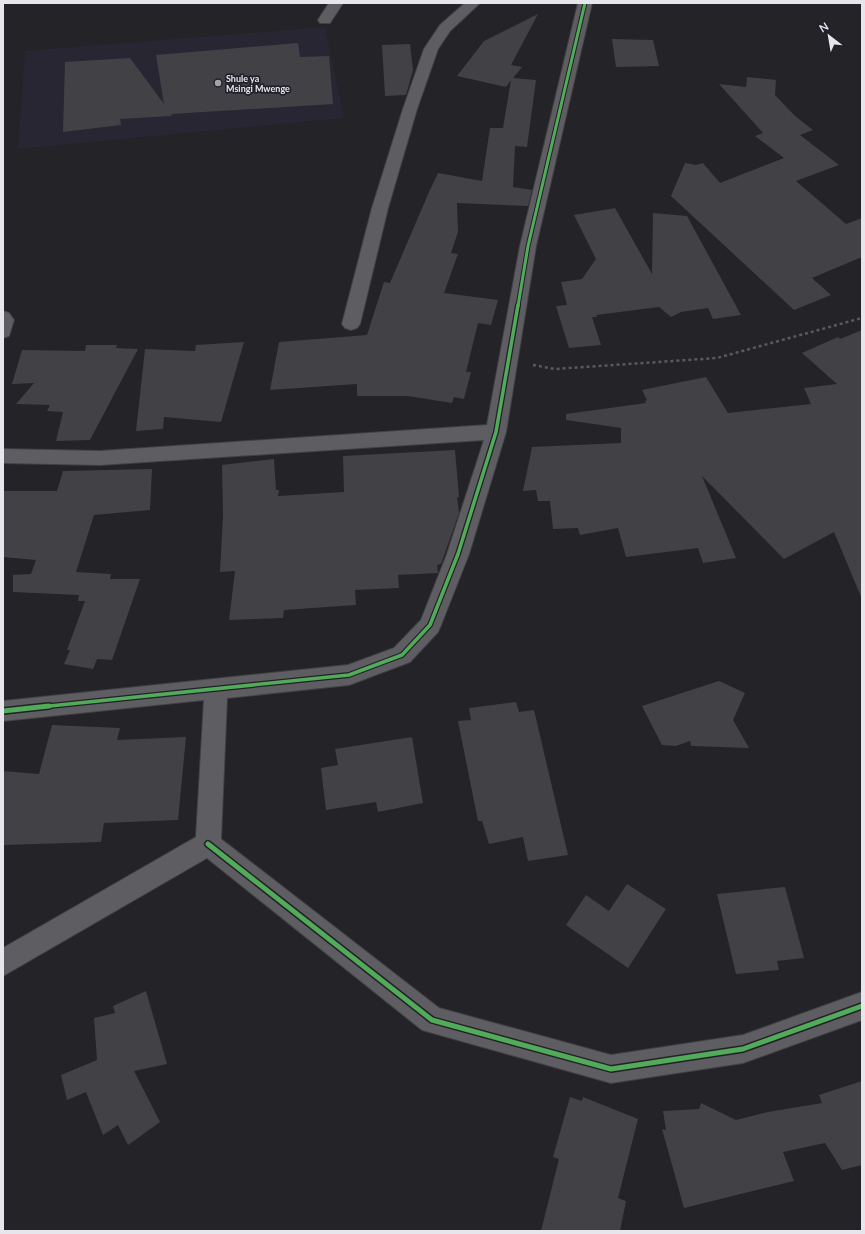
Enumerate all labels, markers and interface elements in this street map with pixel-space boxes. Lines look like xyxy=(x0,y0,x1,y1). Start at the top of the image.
north arrow xyxy=(809,16,849,56)
text: N xyxy=(817,19,831,35)
place label: Shule ya Msingi Mwenge xyxy=(226,73,290,94)
marker: Shule ya Msingi Mwenge xyxy=(213,78,223,88)

